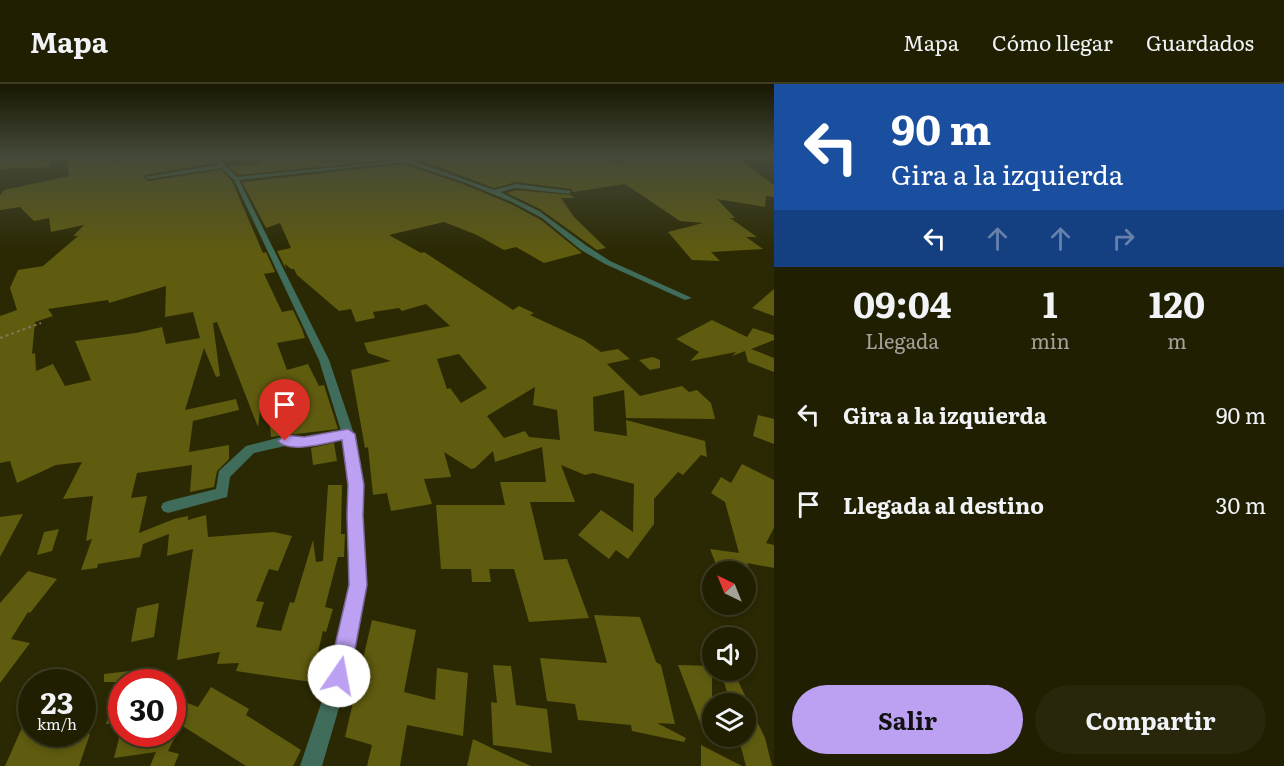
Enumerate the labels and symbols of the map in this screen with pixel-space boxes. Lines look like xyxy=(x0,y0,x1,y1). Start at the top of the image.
pin xyxy=(259,379,310,441)
north arrow xyxy=(702,561,756,615)
position arrow xyxy=(307,644,371,708)
speed limit sign: 30 xyxy=(108,669,186,747)

